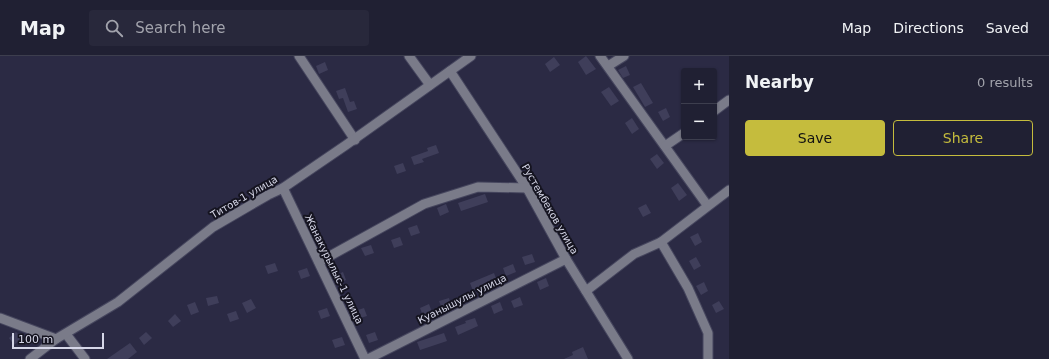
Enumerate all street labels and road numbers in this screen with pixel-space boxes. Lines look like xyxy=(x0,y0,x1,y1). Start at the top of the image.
street label: Рустембеков улица xyxy=(520,162,580,256)
street label: Титов-1 улица xyxy=(208,173,279,221)
street label: Жанакурылыс-1 улица xyxy=(303,212,365,326)
street label: Куанышулы улица xyxy=(416,272,508,326)

